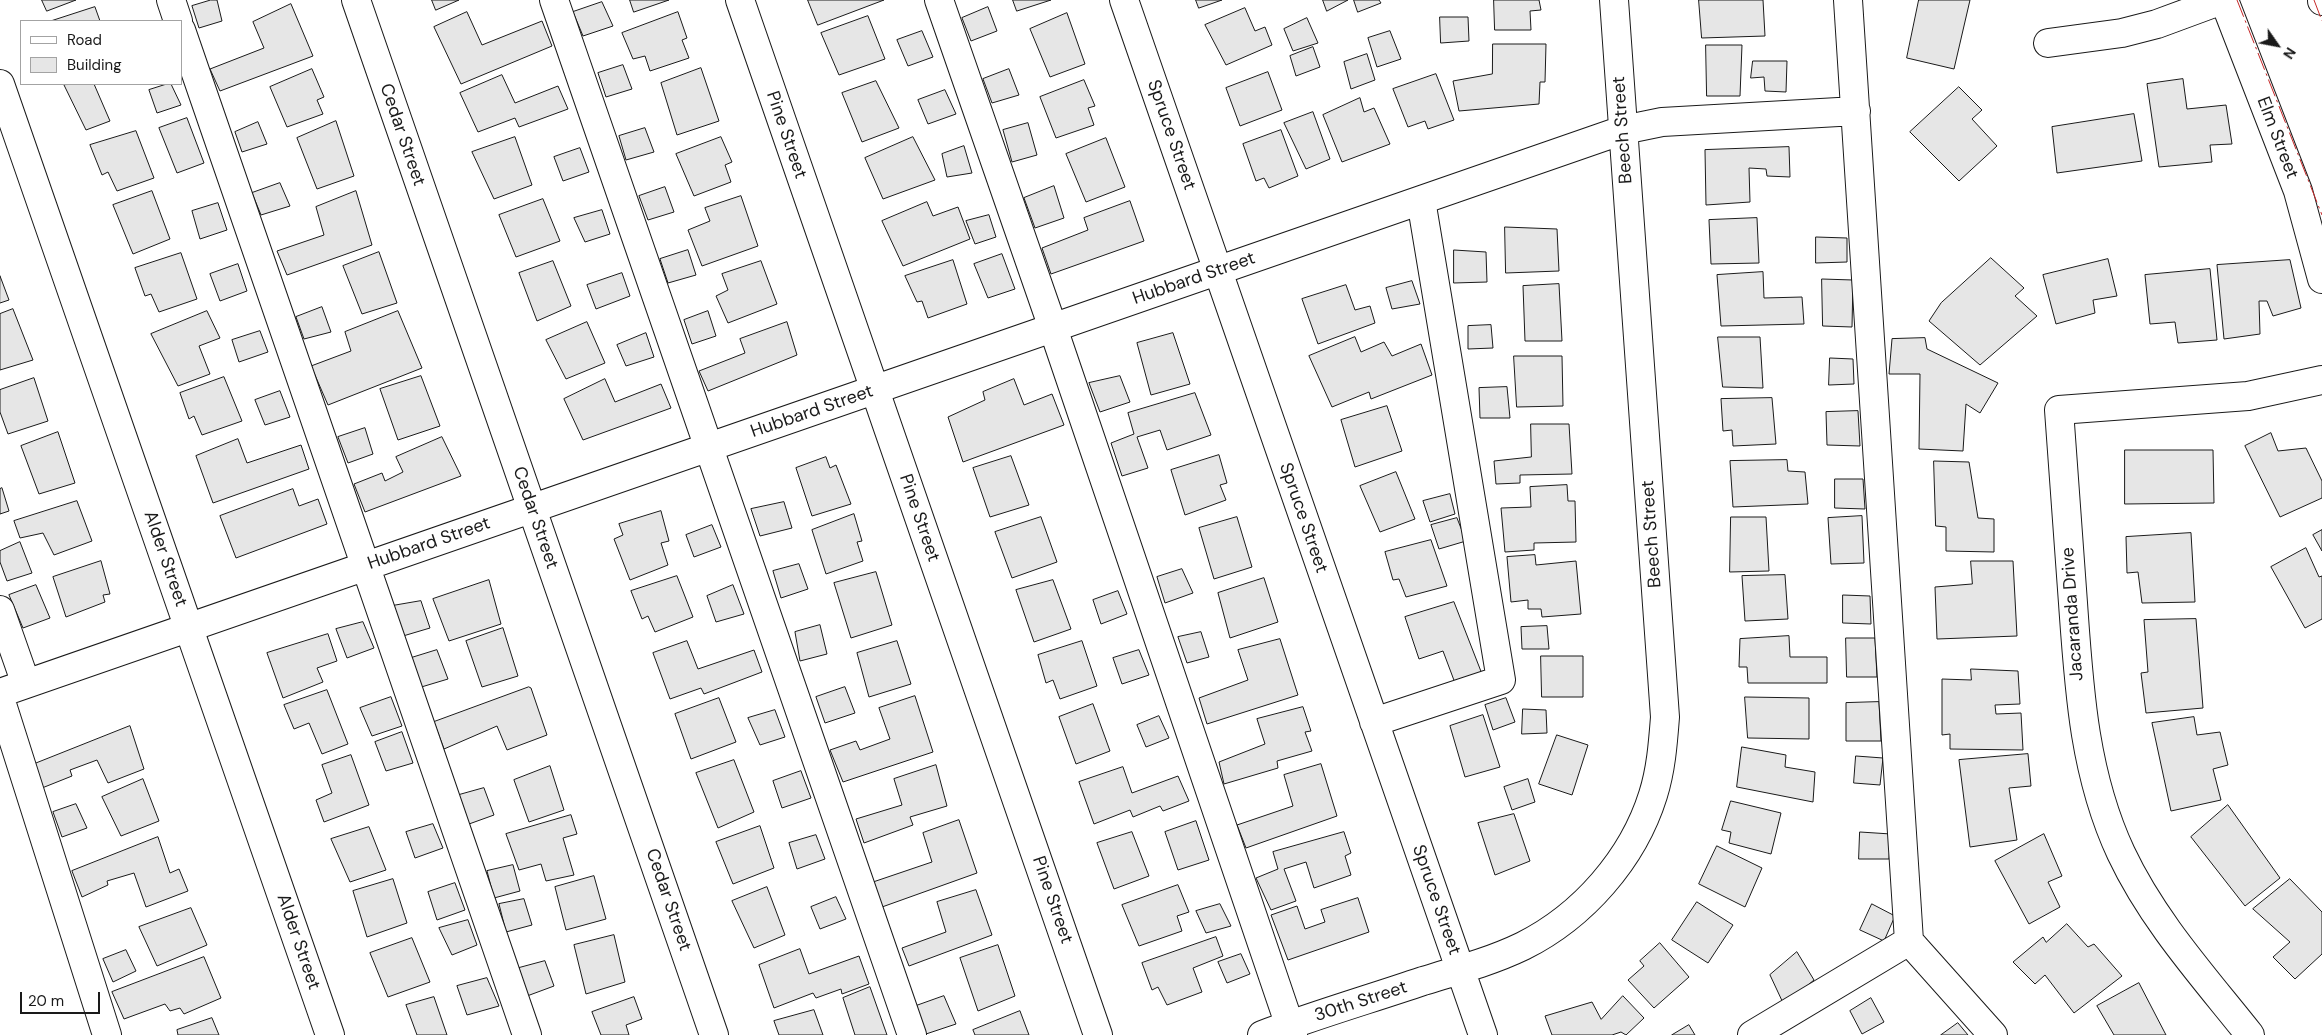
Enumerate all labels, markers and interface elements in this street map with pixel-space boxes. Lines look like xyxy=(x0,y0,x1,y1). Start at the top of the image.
legend xyxy=(20,20,182,85)
north arrow xyxy=(2252,20,2302,70)
text: Road xyxy=(67,30,102,50)
text: N xyxy=(2279,44,2300,62)
text: Building xyxy=(67,55,122,75)
street label: Beech Street xyxy=(1608,76,1638,184)
street label: Spruce Street xyxy=(1142,77,1200,193)
street label: Cedar Street xyxy=(374,81,430,189)
street label: Pine Street xyxy=(761,88,811,182)
street label: Elm Street xyxy=(2252,94,2302,182)
street label: Hubbard Street xyxy=(1130,248,1258,310)
street label: Hubbard Street xyxy=(748,381,876,443)
street label: Spruce Street xyxy=(1274,460,1332,576)
street label: Cedar Street xyxy=(507,464,563,572)
street label: Pine Street xyxy=(894,471,944,565)
street label: Beech Street xyxy=(1637,480,1667,588)
street label: Alder Street xyxy=(139,508,191,610)
street label: Hubbard Street xyxy=(365,513,493,575)
street label: Jacaranda Drive xyxy=(2058,546,2088,682)
street label: Spruce Street xyxy=(1407,842,1465,958)
street label: Cedar Street xyxy=(640,846,696,954)
street label: Pine Street xyxy=(1027,853,1077,947)
street label: Alder Street xyxy=(272,891,324,993)
street label: 30th Street xyxy=(1312,977,1410,1027)
scale bar xyxy=(22,982,102,1014)
text: 20 m xyxy=(28,991,64,1011)

